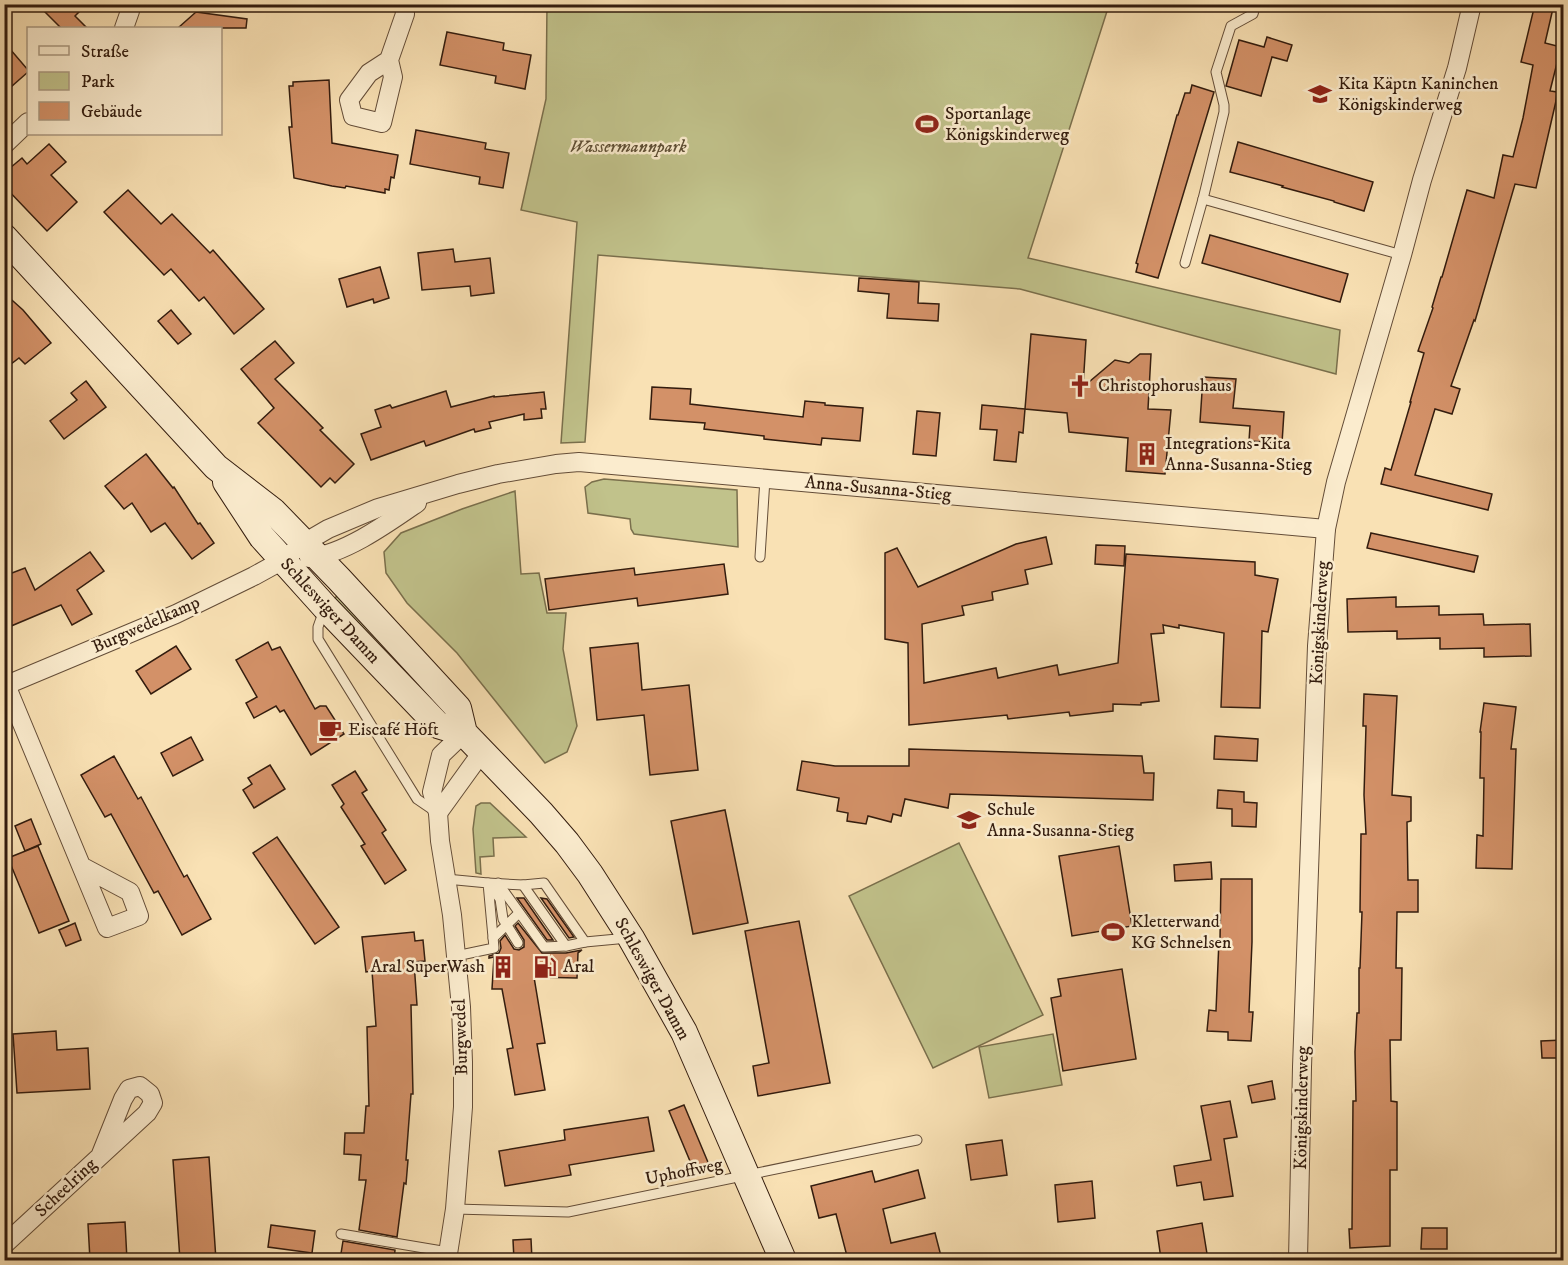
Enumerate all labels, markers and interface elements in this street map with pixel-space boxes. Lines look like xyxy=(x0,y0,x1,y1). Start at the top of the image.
legend xyxy=(27,27,222,135)
text: Straße xyxy=(81,41,129,63)
text: Park xyxy=(81,71,115,93)
place label: Kita Käptn Kaninchen Königskinderweg xyxy=(1338,73,1499,116)
school or university icon: Kita Käptn Kaninchen Königskinderweg xyxy=(1307,81,1333,107)
text: Gebäude xyxy=(81,101,142,123)
place label: Sportanlage Königskinderweg xyxy=(945,103,1069,146)
sports icon: Sportanlage Königskinderweg xyxy=(914,111,940,137)
park label: Wassermannpark xyxy=(570,136,687,158)
church icon: Christophorushaus xyxy=(1067,373,1093,399)
place label: Christophorushaus xyxy=(1098,375,1232,397)
place label: Integrations-Kita Anna-Susanna-Stieg xyxy=(1165,433,1312,476)
building icon: Integrations-Kita Anna-Susanna-Stieg xyxy=(1134,441,1160,467)
street label: Anna-Susanna-Stieg xyxy=(804,472,952,506)
street label: Schleswiger Damm xyxy=(275,554,385,668)
street label: Königskinderweg xyxy=(1306,560,1334,685)
street label: Burgwedelkamp xyxy=(89,591,203,659)
cafe icon: Eiscafé Höft xyxy=(317,717,343,743)
place label: Eiscafé Höft xyxy=(348,719,439,741)
place label: Schule Anna-Susanna-Stieg xyxy=(987,799,1134,842)
school or university icon: Schule Anna-Susanna-Stieg xyxy=(956,807,982,833)
place label: Kletterwand KG Schnelsen xyxy=(1131,911,1232,954)
street label: Schleswiger Damm xyxy=(609,914,695,1044)
sports icon: Kletterwand KG Schnelsen xyxy=(1100,919,1126,945)
building icon: Aral SuperWash xyxy=(490,954,516,980)
fuel station icon: Aral xyxy=(532,954,558,980)
place label: Aral SuperWash xyxy=(370,956,486,978)
place label: Aral xyxy=(563,956,595,978)
street label: Burgwedel xyxy=(449,998,473,1076)
street label: Königskinderweg xyxy=(1290,1046,1314,1170)
street label: Scheelring xyxy=(31,1154,102,1222)
street label: Uphoffweg xyxy=(643,1154,725,1190)

